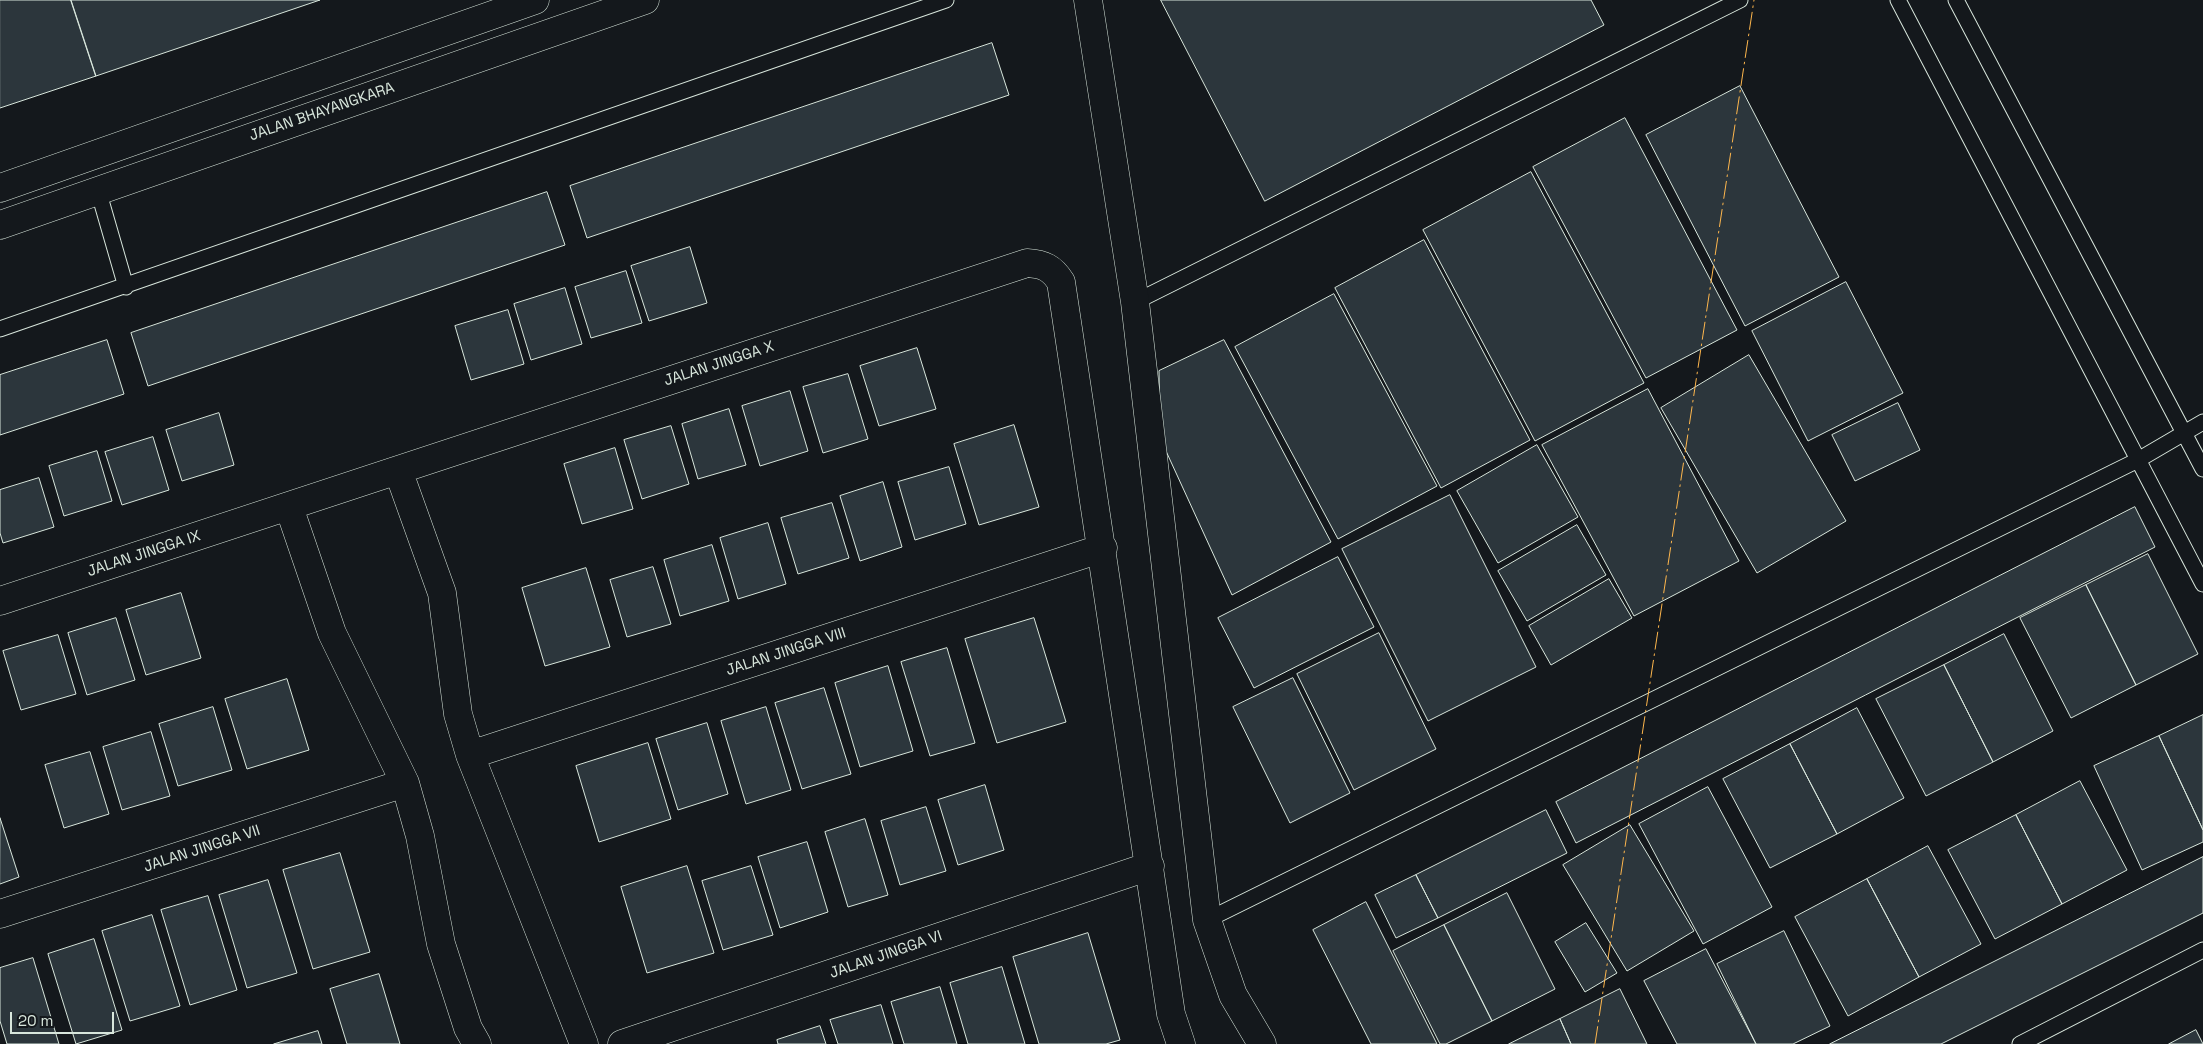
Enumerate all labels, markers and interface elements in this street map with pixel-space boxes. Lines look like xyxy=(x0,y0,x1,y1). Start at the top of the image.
street label: JALAN BHAYANGKARA xyxy=(247,79,397,145)
street label: JALAN JINGGA X xyxy=(662,338,776,390)
street label: JALAN JINGGA IX xyxy=(85,527,203,581)
street label: JALAN JINGGA VIII xyxy=(724,624,848,680)
street label: JALAN JINGGA VII xyxy=(141,822,263,876)
street label: JALAN JINGGA VI xyxy=(827,927,945,983)
scale bar xyxy=(12,1002,116,1034)
text: 20 m xyxy=(18,1011,53,1030)

